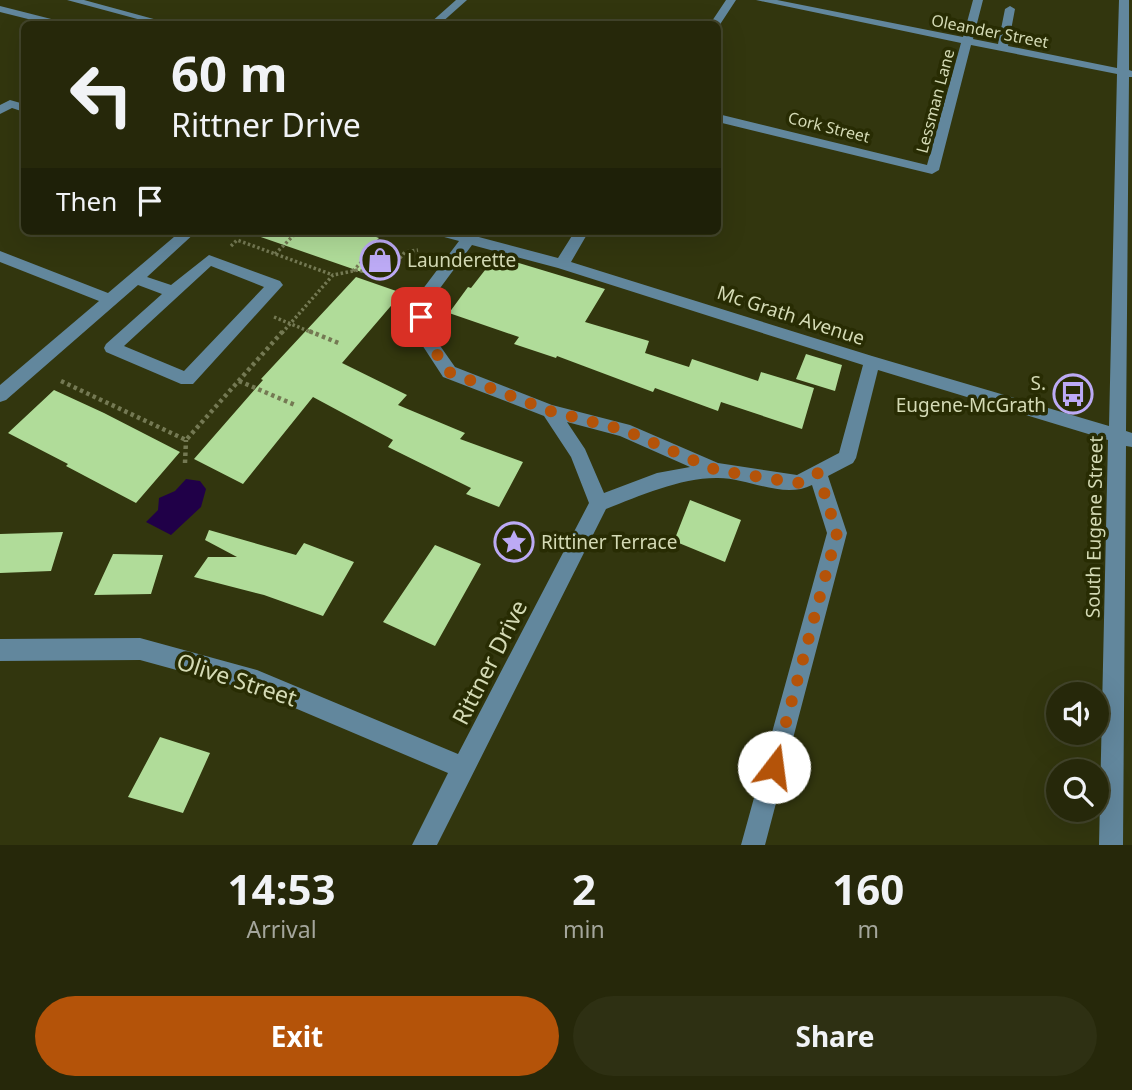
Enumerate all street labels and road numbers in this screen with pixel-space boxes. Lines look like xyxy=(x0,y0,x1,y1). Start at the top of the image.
street label: Oleander Street xyxy=(930,9,1051,53)
street label: Lessman Lane xyxy=(911,46,959,156)
street label: Cork Street xyxy=(786,106,873,148)
street label: Mc Grath Avenue xyxy=(714,279,868,351)
street label: South Eugene Street xyxy=(1079,435,1109,618)
street label: Rittner Drive xyxy=(444,594,534,730)
street label: Olive Street xyxy=(173,645,301,713)

